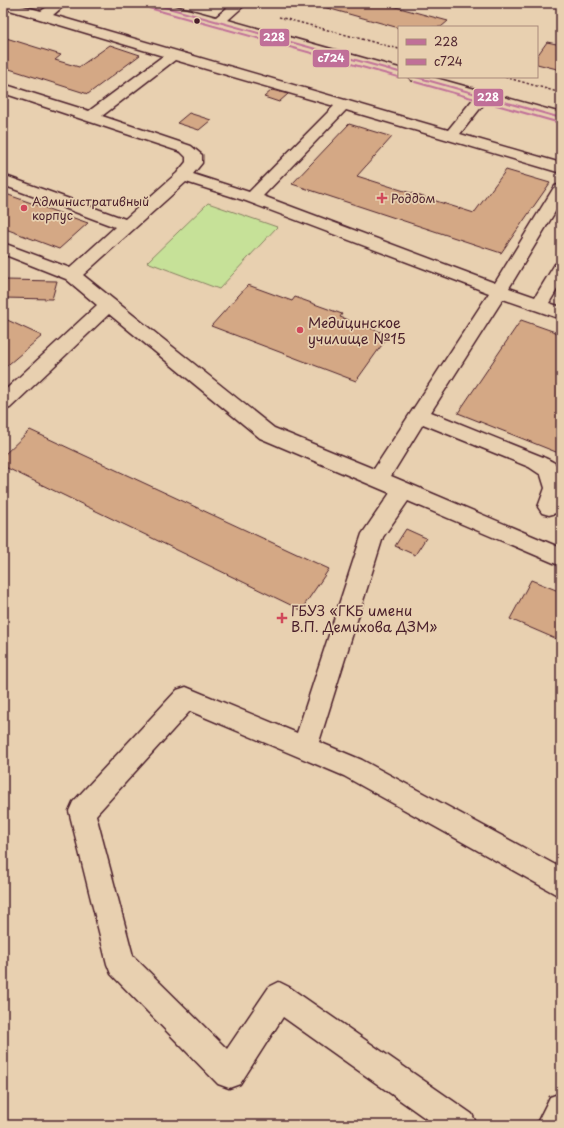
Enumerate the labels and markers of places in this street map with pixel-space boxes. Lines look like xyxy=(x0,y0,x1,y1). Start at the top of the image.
unlabelled marker xyxy=(192,16,202,26)
place label: Роддом xyxy=(391,189,436,207)
place label: Административный корпус xyxy=(32,192,149,224)
marker: Роддом xyxy=(376,192,388,204)
marker: Административный корпус xyxy=(19,203,29,213)
place label: Медицинское училище №15 xyxy=(308,312,406,349)
marker: Медицинское училище №15 xyxy=(295,325,305,335)
place label: ГБУЗ «ГКБ имени В.П. Демихова ДЗМ» xyxy=(291,600,437,637)
marker: ГБУЗ «ГКБ имени В.П. Демихова ДЗМ» xyxy=(276,612,288,624)

